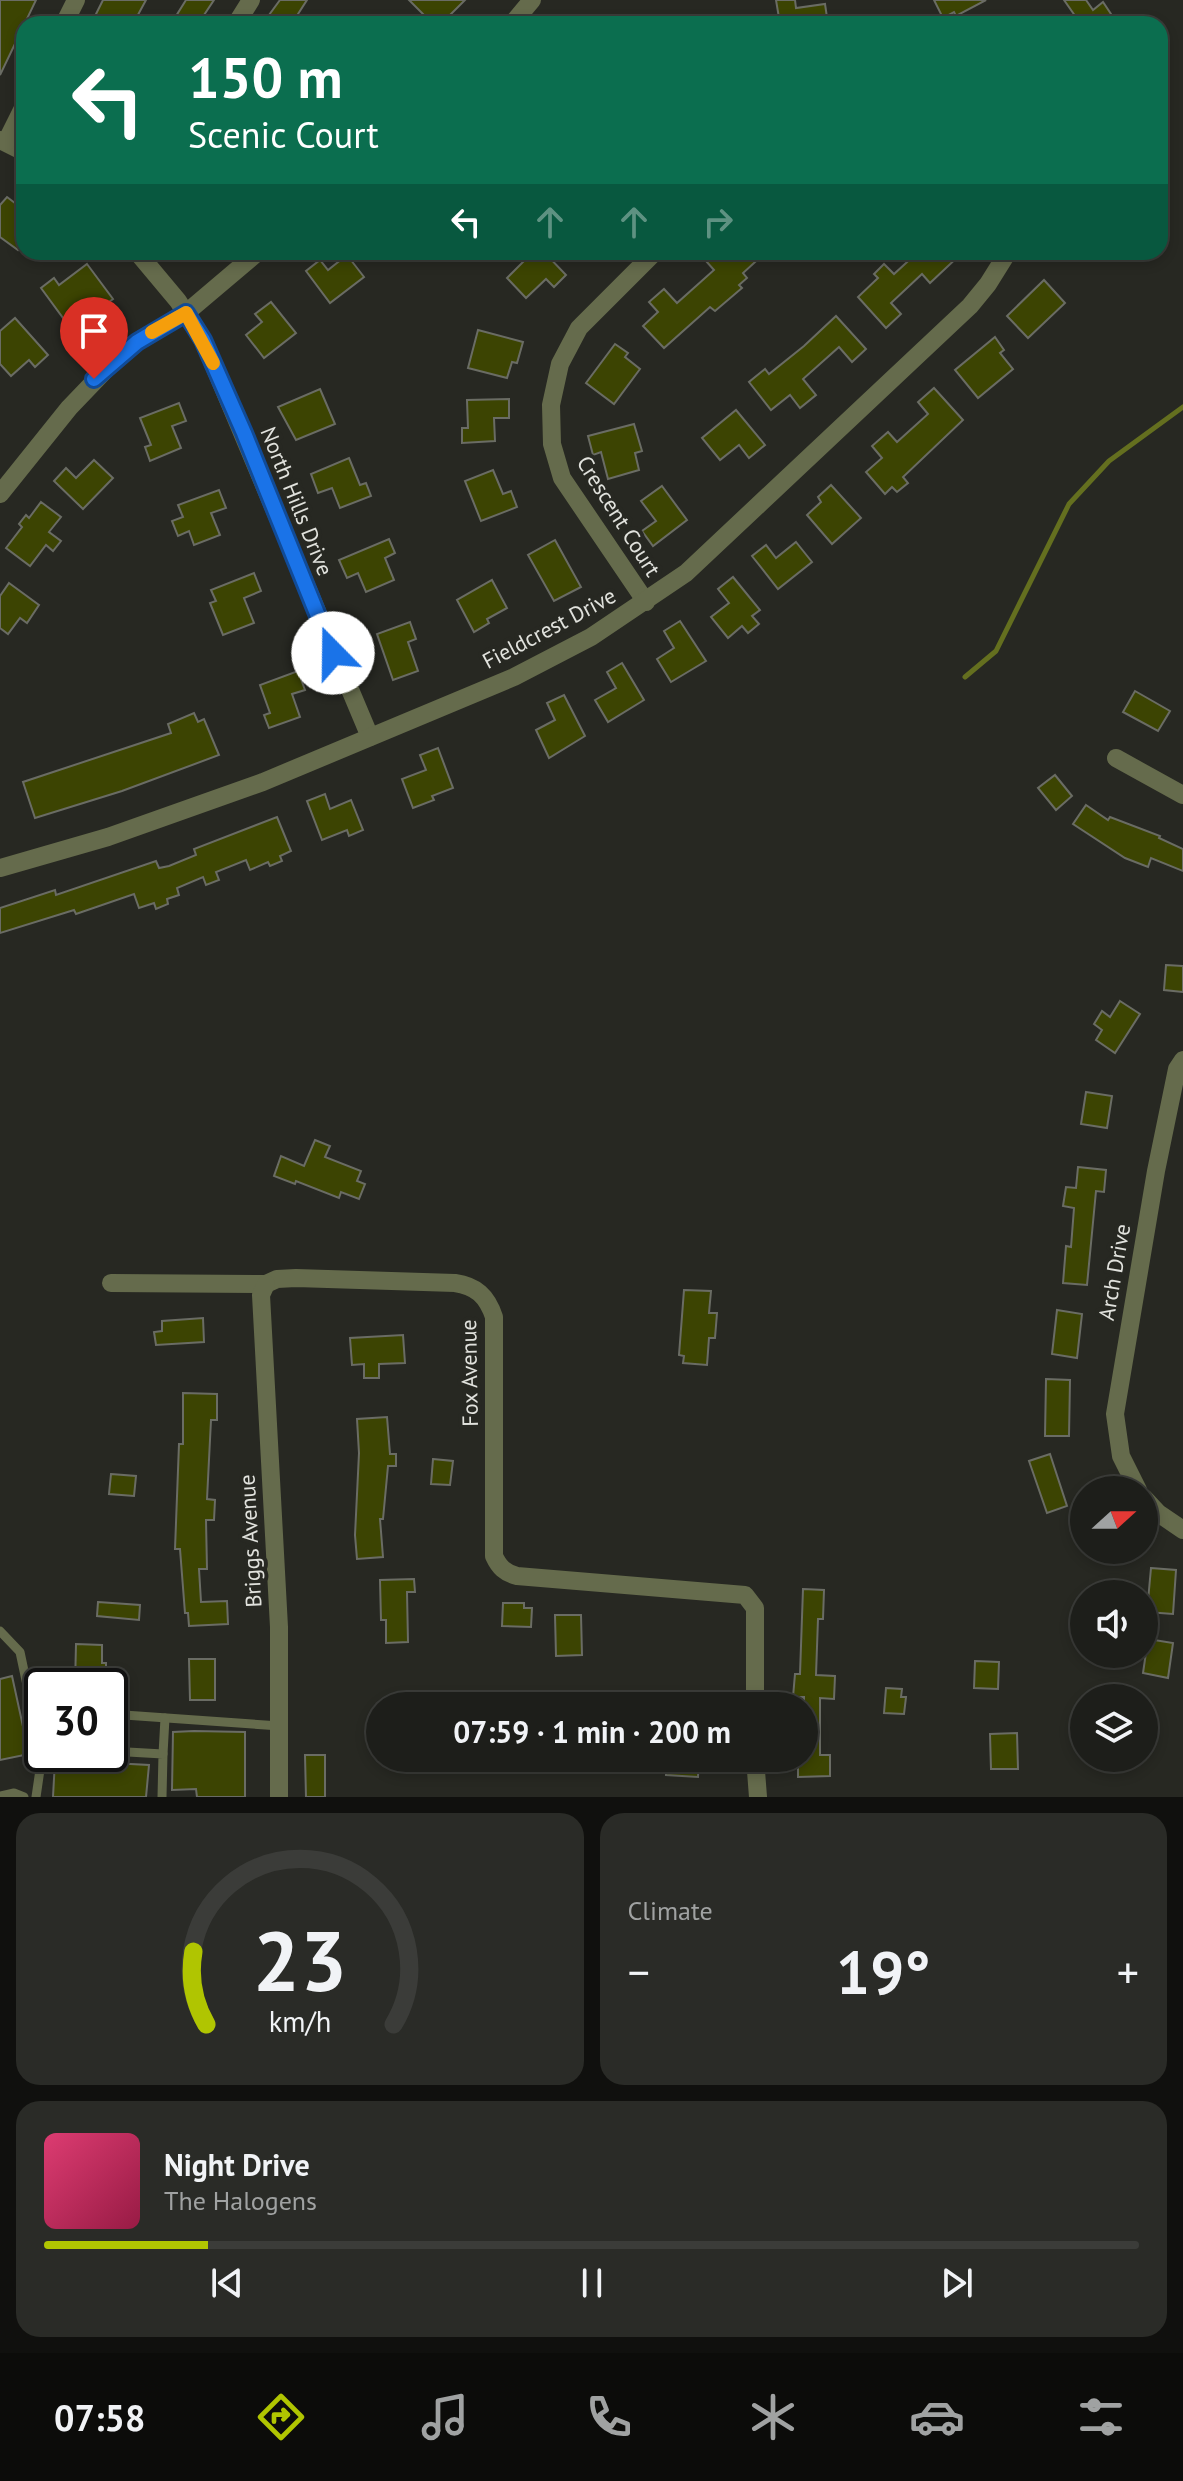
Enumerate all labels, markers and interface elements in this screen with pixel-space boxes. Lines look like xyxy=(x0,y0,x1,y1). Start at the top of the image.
text: 150 m xyxy=(188,41,343,113)
icon: left xyxy=(56,48,160,152)
text: Scenic Court xyxy=(188,111,379,158)
icon: left xyxy=(444,200,488,244)
icon: ahead xyxy=(528,200,572,244)
icon: ahead xyxy=(612,200,656,244)
icon: right xyxy=(696,200,740,244)
pin xyxy=(60,297,128,379)
icon: arrive xyxy=(72,309,116,353)
street label: North Hills Drive xyxy=(254,422,340,580)
street label: Crescent Court xyxy=(571,450,667,582)
street label: Fieldcrest Drive xyxy=(477,581,621,675)
position arrow xyxy=(291,611,375,695)
street label: Arch Drive xyxy=(1092,1222,1136,1322)
street label: Fox Avenue xyxy=(454,1319,484,1427)
street label: Briggs Avenue xyxy=(233,1474,267,1608)
north arrow xyxy=(1070,1476,1158,1564)
map controls xyxy=(1070,1476,1158,1772)
button: sound xyxy=(1070,1580,1158,1668)
speed limit sign: 30 xyxy=(24,1668,128,1772)
button: layers xyxy=(1070,1684,1158,1772)
text: 07:59 · 1 min · 200 m xyxy=(453,1712,731,1751)
text: Climate xyxy=(628,1894,713,1927)
text: 23 xyxy=(253,1906,347,2014)
text: 19° xyxy=(836,1933,930,2011)
text: − xyxy=(628,1943,650,2000)
text: + xyxy=(1117,1943,1139,2000)
text: km/h xyxy=(268,2003,331,2040)
text: Night Drive xyxy=(164,2145,310,2184)
text: The Halogens xyxy=(164,2184,317,2217)
icon: previous xyxy=(205,2261,249,2305)
icon: pause xyxy=(570,2261,614,2305)
icon: next xyxy=(935,2261,979,2305)
icon: directions xyxy=(253,2389,309,2445)
icon: music xyxy=(417,2389,473,2445)
icon: phone xyxy=(581,2389,637,2445)
icon: climate xyxy=(745,2389,801,2445)
icon: car xyxy=(909,2389,965,2445)
icon: filters xyxy=(1073,2389,1129,2445)
text: 07:58 xyxy=(54,2394,145,2441)

